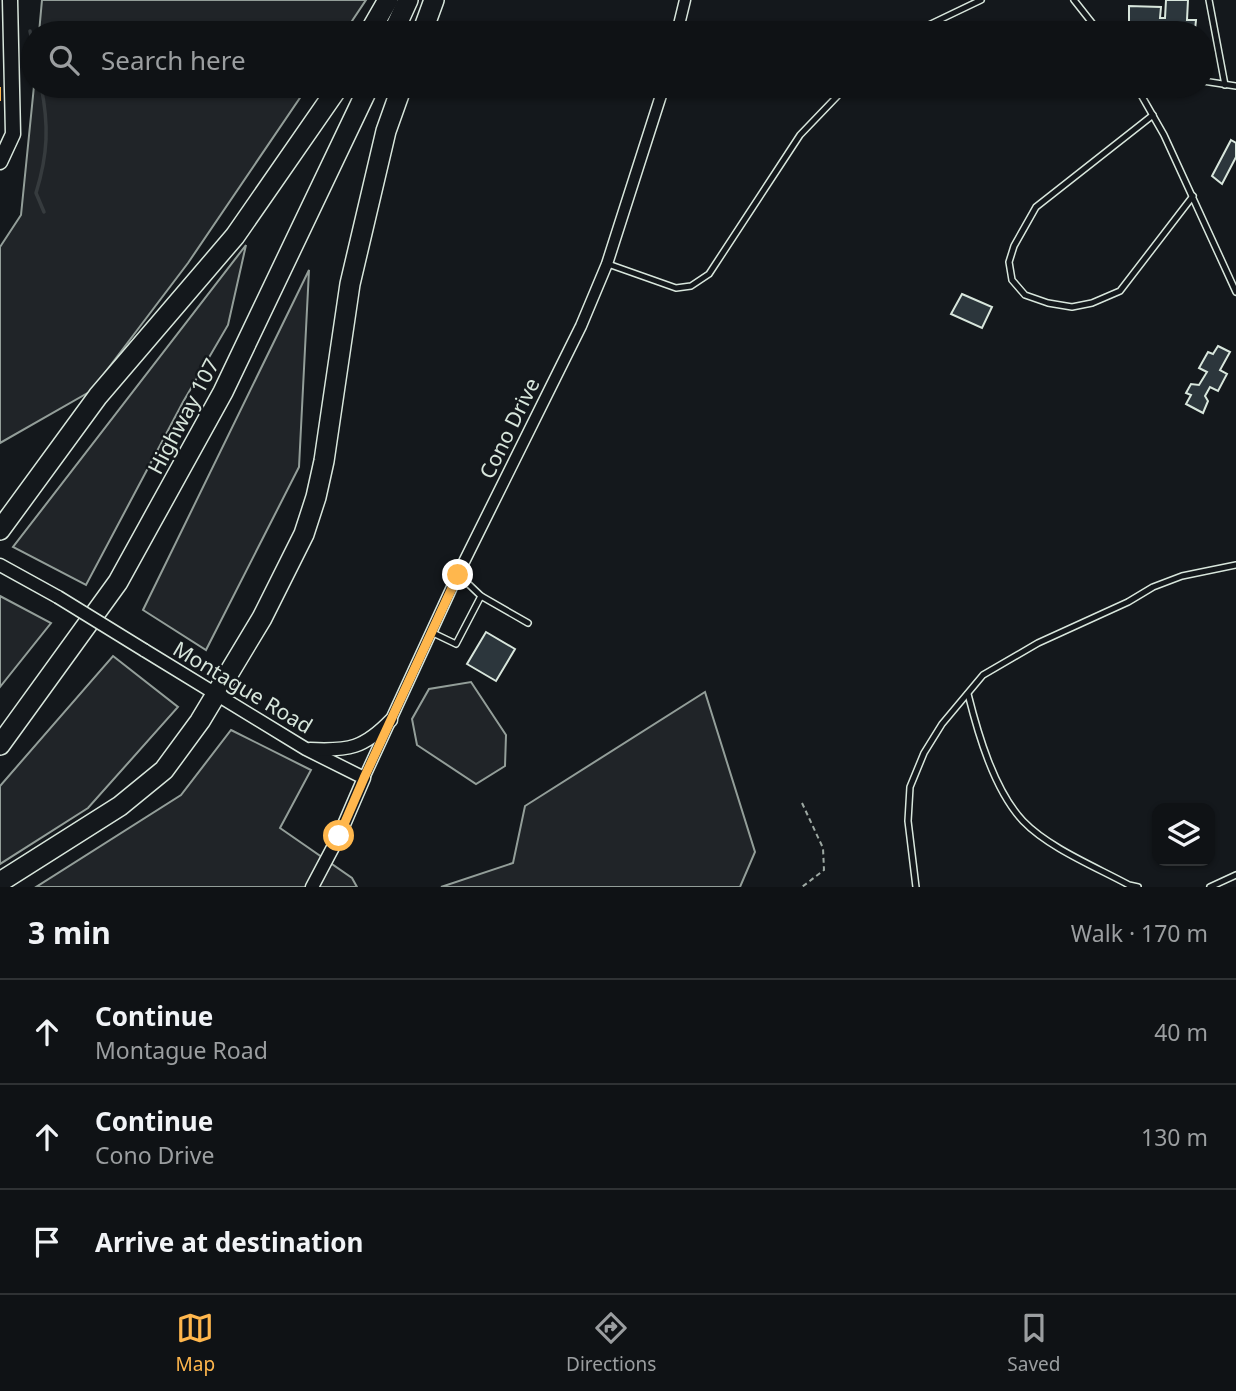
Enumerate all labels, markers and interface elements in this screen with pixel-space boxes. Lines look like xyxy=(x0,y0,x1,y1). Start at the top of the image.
search box xyxy=(21,21,1215,98)
icon: search xyxy=(45,41,83,79)
text: Search here xyxy=(101,42,246,78)
street label: Highway 107 xyxy=(141,353,225,479)
street label: Cono Drive xyxy=(473,373,545,483)
route end xyxy=(442,559,473,590)
street label: Montague Road xyxy=(168,634,318,740)
map controls xyxy=(1152,803,1215,866)
button: layers xyxy=(1152,803,1215,866)
route start xyxy=(323,820,354,851)
text: 3 min xyxy=(28,912,111,953)
text: Walk · 170 m xyxy=(1071,917,1208,949)
text: Continue xyxy=(95,998,213,1034)
icon: ahead xyxy=(28,1013,66,1051)
text: 40 m xyxy=(1154,1016,1208,1048)
text: Montague Road xyxy=(95,1034,268,1066)
text: Continue xyxy=(95,1103,213,1139)
icon: ahead xyxy=(28,1118,66,1156)
text: 130 m xyxy=(1141,1121,1208,1153)
text: Cono Drive xyxy=(95,1139,214,1171)
icon: arrive xyxy=(28,1223,66,1261)
text: Arrive at destination xyxy=(95,1224,364,1260)
tab: Map xyxy=(176,1309,215,1377)
tab: Directions xyxy=(566,1309,656,1377)
tab: Saved xyxy=(1007,1309,1060,1377)

